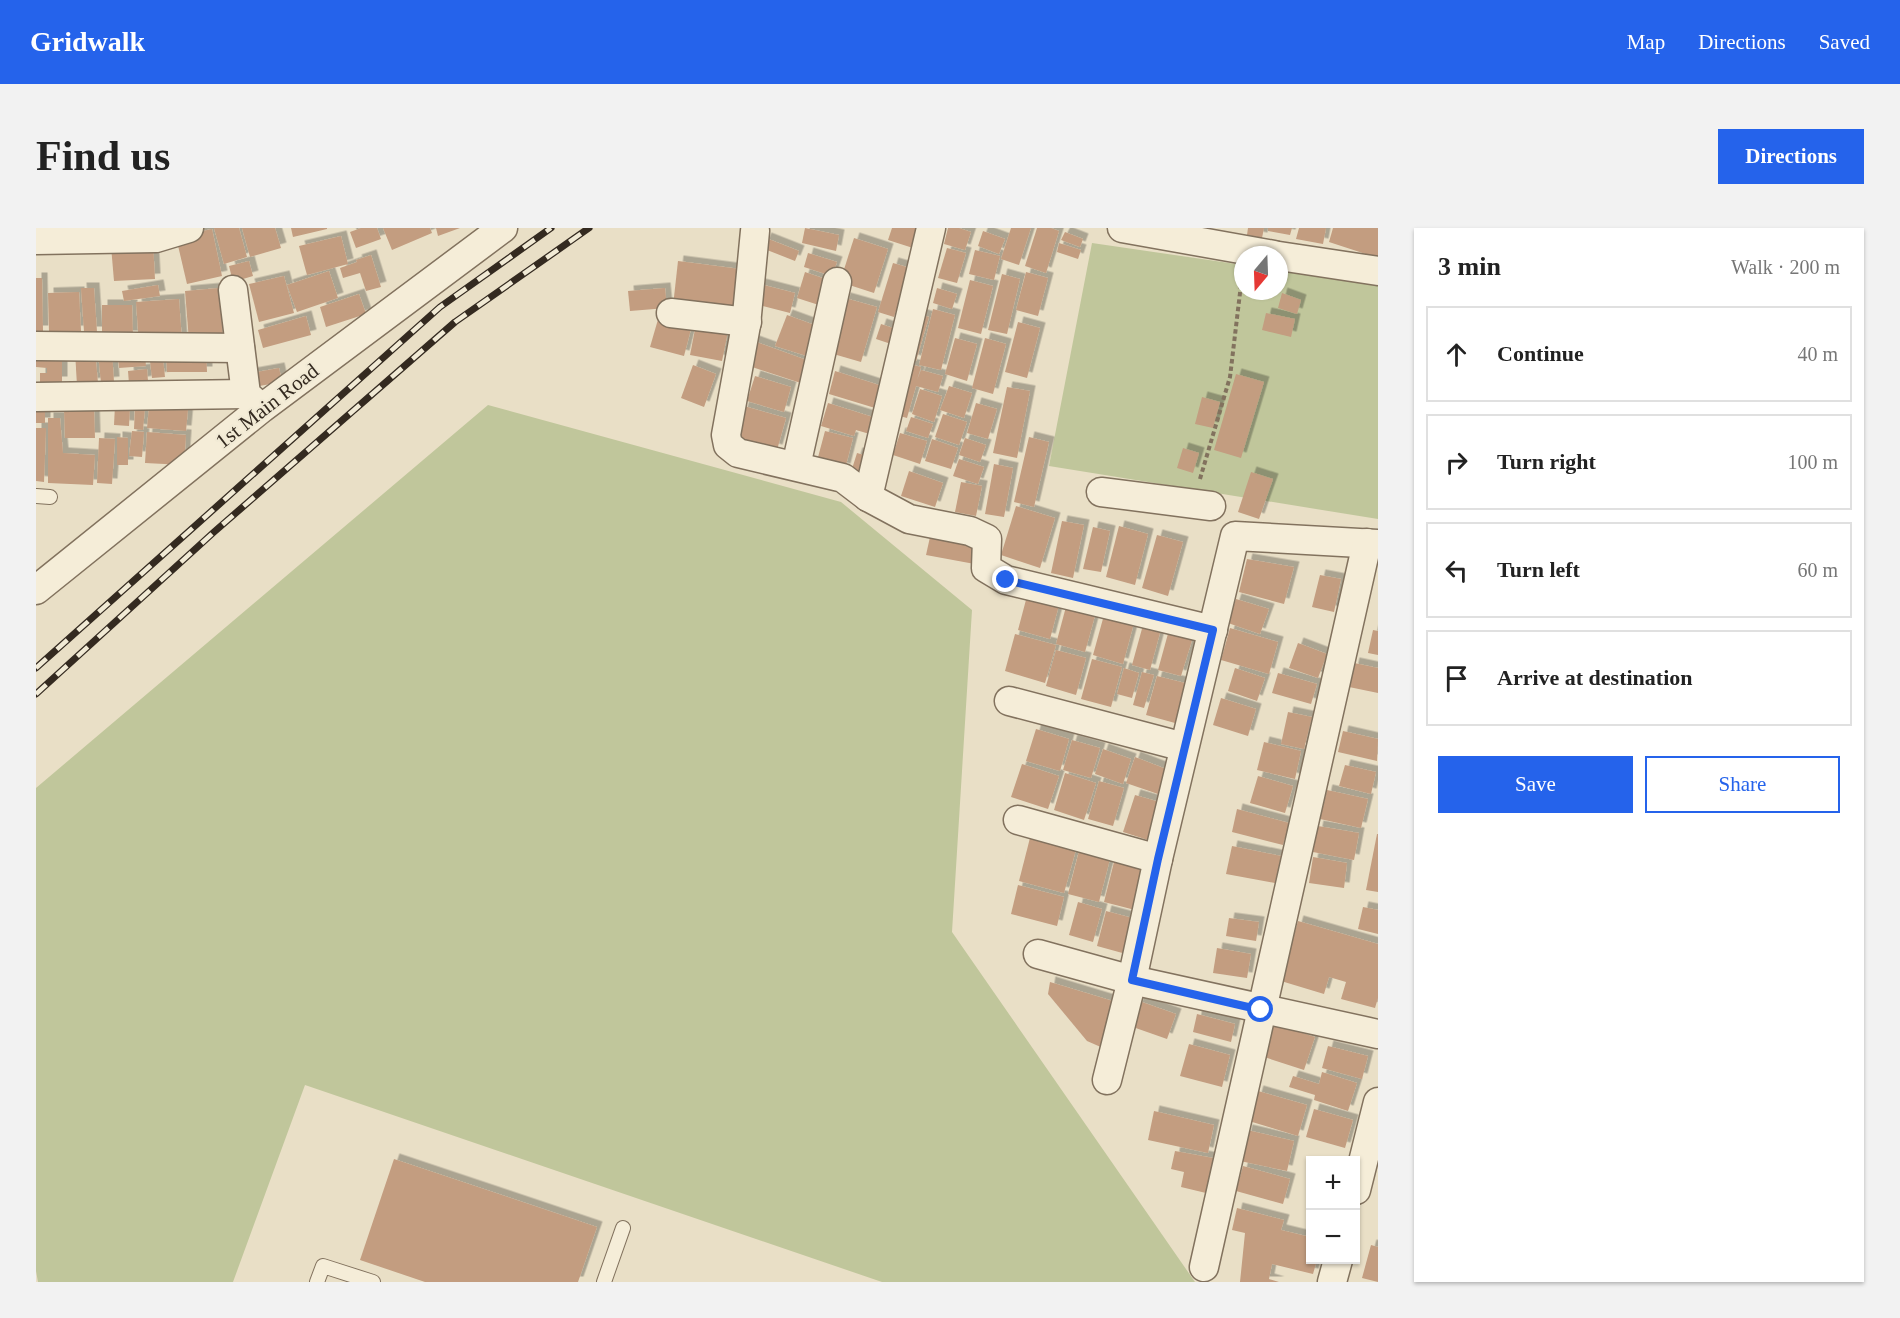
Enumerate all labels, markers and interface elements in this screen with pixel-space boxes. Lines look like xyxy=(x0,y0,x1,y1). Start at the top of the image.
text: Gridwalk xyxy=(30,26,145,57)
text: Map xyxy=(1627,30,1665,54)
text: Directions xyxy=(1698,30,1786,54)
text: Saved xyxy=(1819,30,1870,54)
button: Directions xyxy=(1718,129,1864,184)
text: Find us xyxy=(36,133,170,179)
north arrow xyxy=(1234,246,1288,300)
text: 3 min xyxy=(1438,252,1501,281)
text: Walk · 200 m xyxy=(1731,256,1840,278)
icon: ahead xyxy=(1440,338,1473,371)
text: Continue xyxy=(1497,341,1584,366)
text: 40 m xyxy=(1797,343,1838,365)
street label: 1st Main Road xyxy=(211,358,324,454)
icon: right xyxy=(1440,446,1473,479)
text: Turn right xyxy=(1497,449,1596,474)
text: 100 m xyxy=(1787,451,1838,473)
icon: left xyxy=(1440,554,1473,587)
text: Turn left xyxy=(1497,557,1580,582)
text: 60 m xyxy=(1797,559,1838,581)
route end xyxy=(992,566,1018,592)
icon: arrive xyxy=(1440,662,1473,695)
text: Arrive at destination xyxy=(1497,665,1693,690)
button: Save xyxy=(1438,756,1633,813)
button: Share xyxy=(1645,756,1840,813)
route start xyxy=(1247,996,1273,1022)
map controls xyxy=(1306,1156,1360,1264)
button: + xyxy=(1306,1156,1360,1210)
button: − xyxy=(1306,1210,1360,1264)

